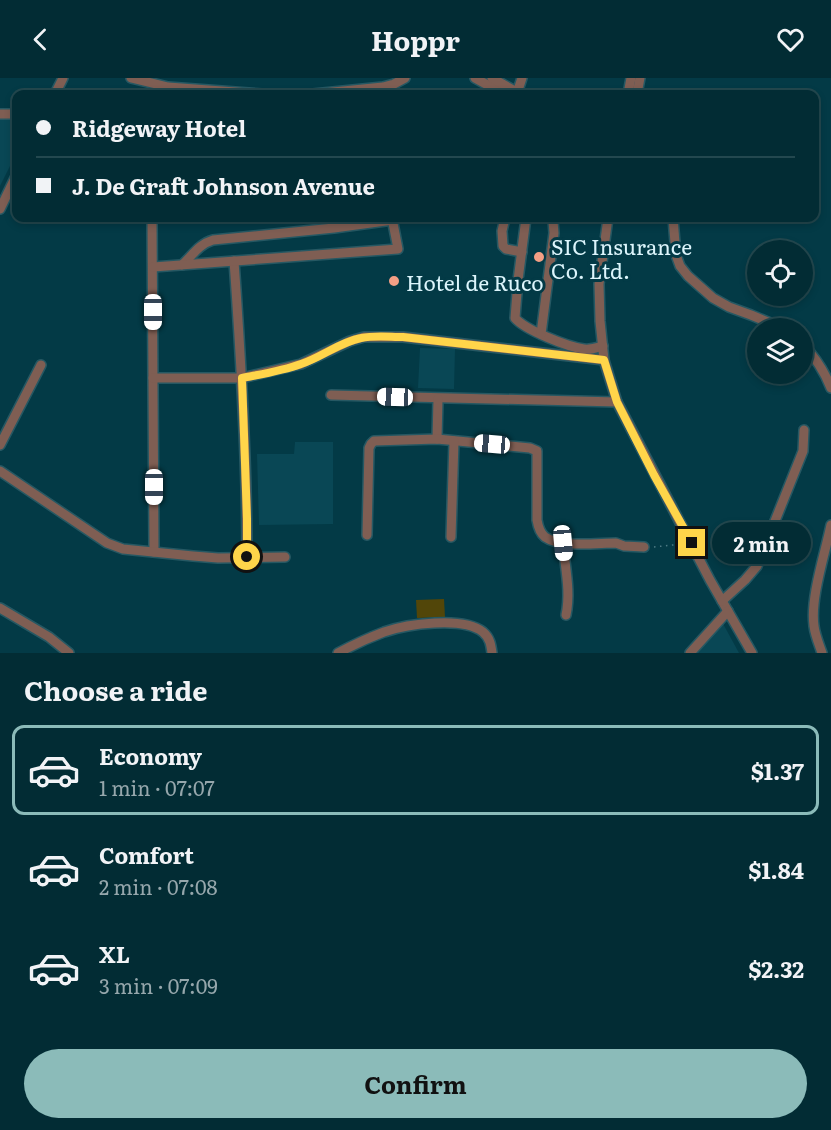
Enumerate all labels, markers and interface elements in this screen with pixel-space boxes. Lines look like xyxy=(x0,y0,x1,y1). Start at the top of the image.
text: Hoppr xyxy=(371,19,460,59)
icon: back xyxy=(24,23,57,56)
icon: heart xyxy=(774,23,807,56)
text: Ridgeway Hotel xyxy=(72,111,246,144)
text: J. De Graft Johnson Avenue xyxy=(72,169,375,202)
place label: SIC Insurance Co. Ltd. xyxy=(551,230,692,285)
map controls xyxy=(747,240,813,384)
button: locate xyxy=(747,240,813,306)
marker: SIC Insurance Co. Ltd. xyxy=(532,250,546,264)
place label: Hotel de Ruco xyxy=(406,266,544,297)
marker: Hotel de Ruco xyxy=(387,274,401,288)
car xyxy=(144,294,162,330)
button: layers xyxy=(747,318,813,384)
car xyxy=(377,387,413,407)
car xyxy=(473,433,511,455)
car xyxy=(145,469,163,505)
callout: 2 min xyxy=(713,522,812,564)
car xyxy=(552,524,574,562)
text: 2 min xyxy=(734,528,789,558)
route end xyxy=(678,529,705,556)
route start xyxy=(233,543,260,570)
text: Choose a ride xyxy=(24,669,207,709)
text: Economy xyxy=(99,739,202,772)
icon: car xyxy=(27,743,81,797)
text: $1.37 xyxy=(751,754,804,787)
text: 1 min · 07:07 xyxy=(99,772,215,802)
text: Comfort xyxy=(99,838,194,871)
icon: car xyxy=(27,842,81,896)
text: $1.84 xyxy=(748,853,804,886)
text: 2 min · 07:08 xyxy=(99,871,218,901)
text: XL xyxy=(99,937,130,970)
icon: car xyxy=(27,941,81,995)
text: $2.32 xyxy=(748,952,804,985)
text: 3 min · 07:09 xyxy=(99,970,218,1000)
button: Confirm xyxy=(24,1049,807,1118)

